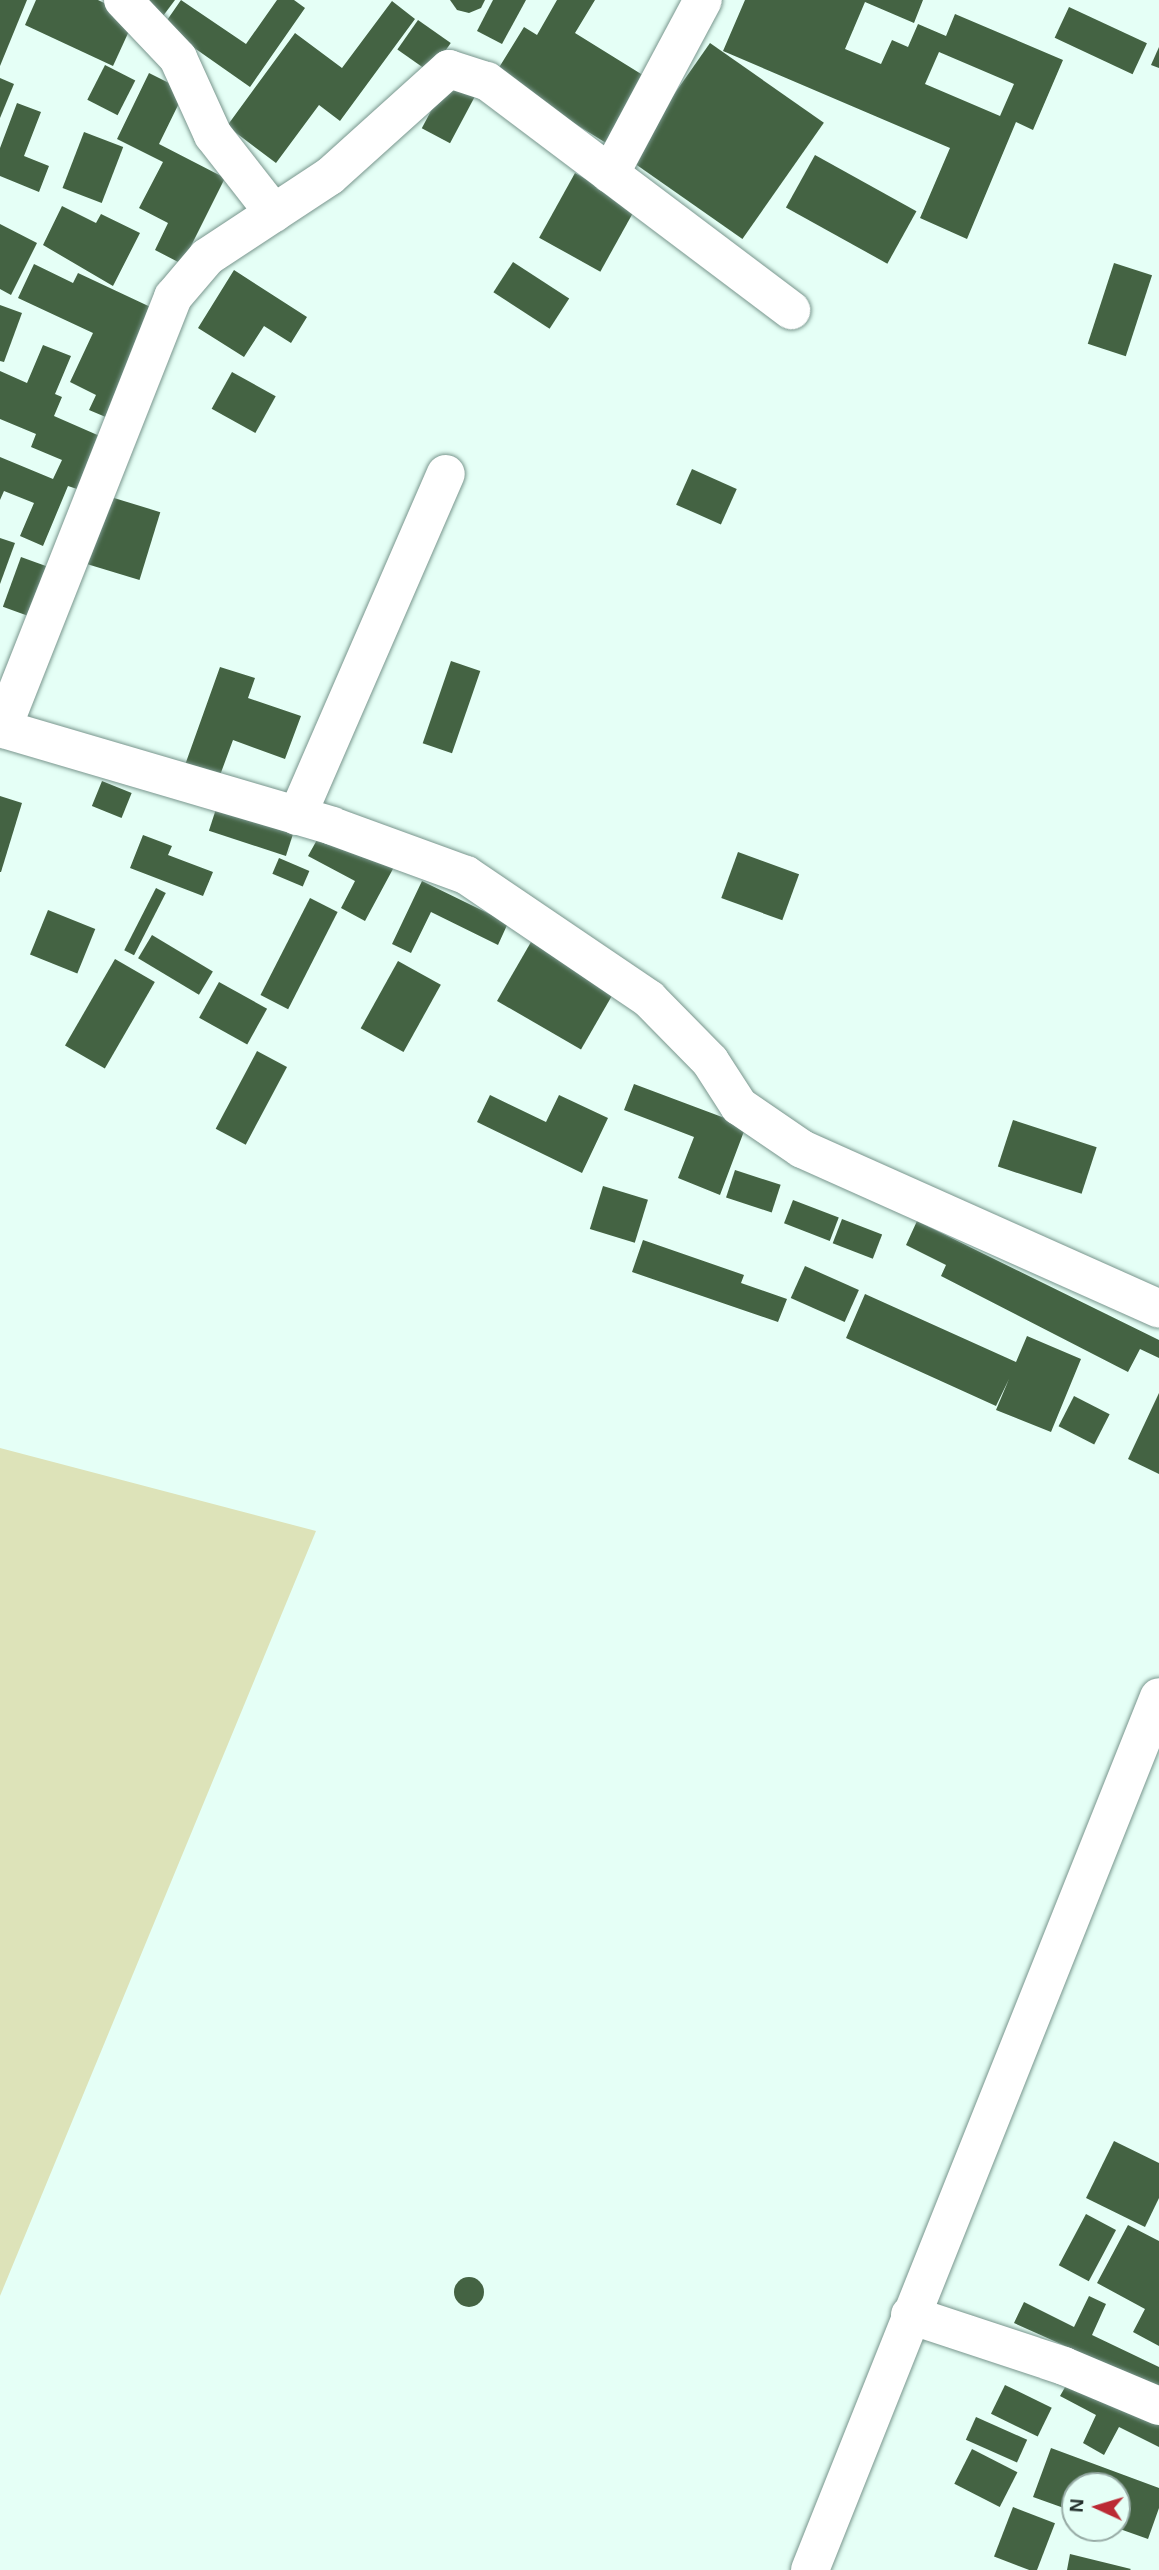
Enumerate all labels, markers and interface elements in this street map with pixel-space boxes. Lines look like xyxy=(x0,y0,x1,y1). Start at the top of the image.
north arrow xyxy=(1061,2472,1131,2542)
text: N xyxy=(1066,2498,1088,2513)

